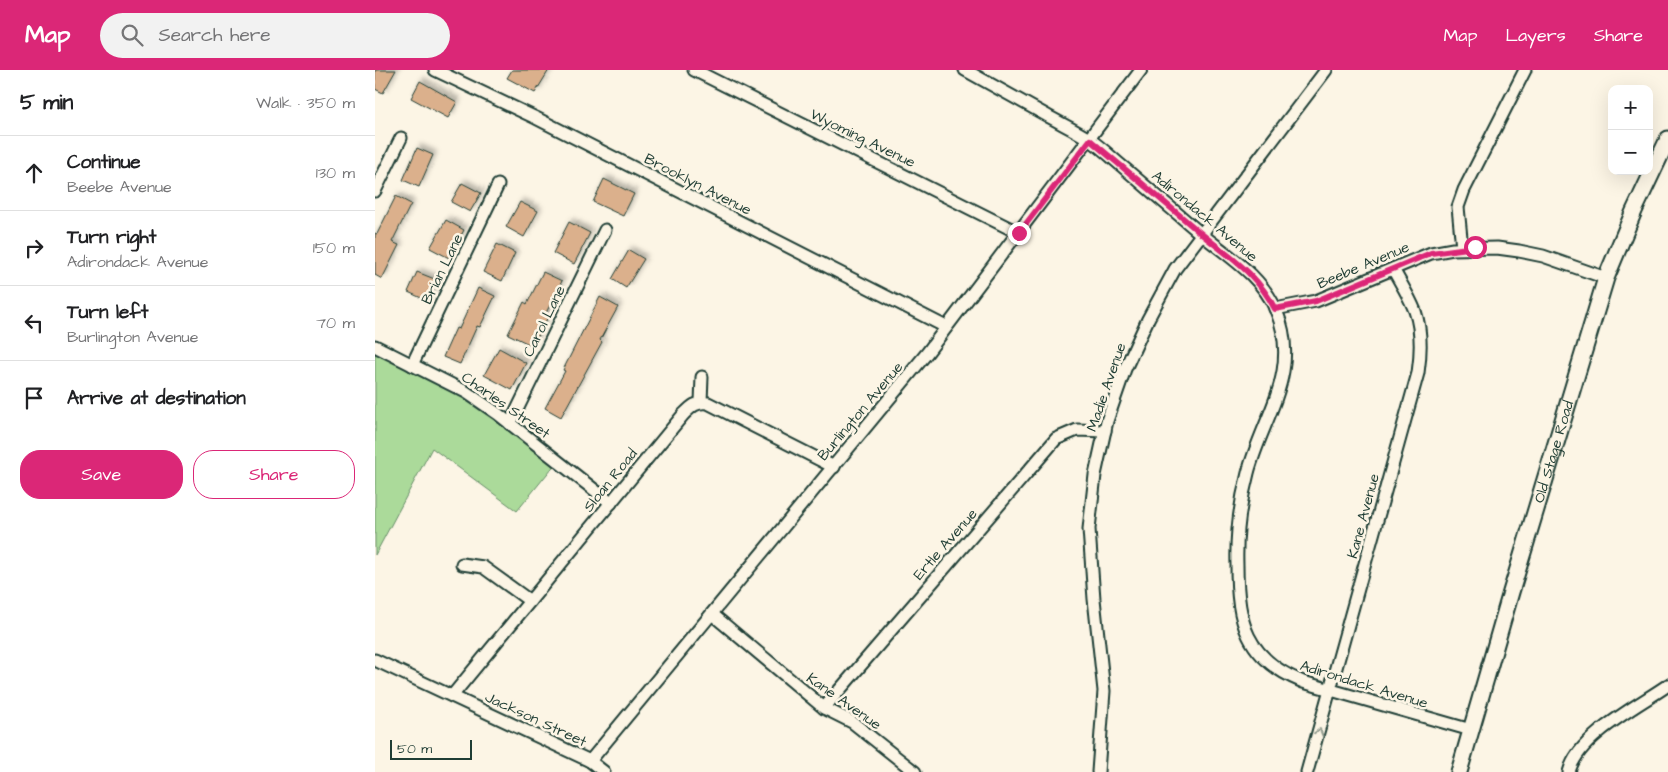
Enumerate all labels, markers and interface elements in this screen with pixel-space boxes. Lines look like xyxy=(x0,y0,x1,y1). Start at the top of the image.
search box xyxy=(100,13,450,58)
text: Map xyxy=(25,18,70,52)
icon: search xyxy=(118,21,146,49)
text: Search here xyxy=(158,22,271,49)
text: Map xyxy=(1443,23,1477,48)
text: Layers xyxy=(1505,23,1566,48)
text: Share xyxy=(1594,23,1643,48)
map controls xyxy=(1608,85,1653,175)
button: + xyxy=(1608,85,1653,130)
text: 5 min xyxy=(20,88,73,117)
text: Walk · 350 m xyxy=(256,92,355,114)
street label: Wyoming Avenue xyxy=(806,104,919,174)
button: − xyxy=(1608,130,1653,175)
street label: Brooklyn Avenue xyxy=(640,148,755,221)
text: Continue xyxy=(67,149,141,176)
icon: ahead xyxy=(20,159,48,187)
text: 130 m xyxy=(316,162,355,184)
street label: Adirondack Avenue xyxy=(1147,166,1262,267)
text: Beebe Avenue xyxy=(67,176,172,198)
route end xyxy=(1008,222,1031,245)
text: Turn right xyxy=(67,224,156,251)
street label: Brian Lane xyxy=(416,230,469,308)
icon: right xyxy=(20,234,48,262)
route start xyxy=(1464,236,1487,259)
text: 150 m xyxy=(313,237,355,259)
street label: Beebe Avenue xyxy=(1314,237,1412,294)
text: Adirondack Avenue xyxy=(67,251,208,273)
street label: Carol Lane xyxy=(518,282,571,360)
text: Turn left xyxy=(67,299,148,326)
icon: left xyxy=(20,309,48,337)
text: 70 m xyxy=(316,312,355,334)
text: Burlington Avenue xyxy=(67,326,198,348)
street label: Madie Avenue xyxy=(1081,340,1132,434)
street label: Burlington Avenue xyxy=(813,357,909,466)
street label: Charles Street xyxy=(457,367,554,444)
icon: arrive xyxy=(20,384,48,412)
text: Arrive at destination xyxy=(67,385,246,412)
street label: Old Stage Road xyxy=(1529,398,1579,505)
street label: Sloan Road xyxy=(578,444,643,516)
button: Save xyxy=(20,450,183,499)
button: Share xyxy=(193,450,355,499)
street label: Kane Avenue xyxy=(1342,471,1385,561)
street label: Ertle Avenue xyxy=(908,504,982,585)
street label: Adirondack Avenue xyxy=(1297,655,1430,714)
street label: Kane Avenue xyxy=(802,668,885,735)
street label: Jackson Street xyxy=(481,687,590,752)
one-way arrow xyxy=(1313,728,1323,736)
scale bar xyxy=(390,737,473,760)
text: 50 m xyxy=(397,739,432,759)

